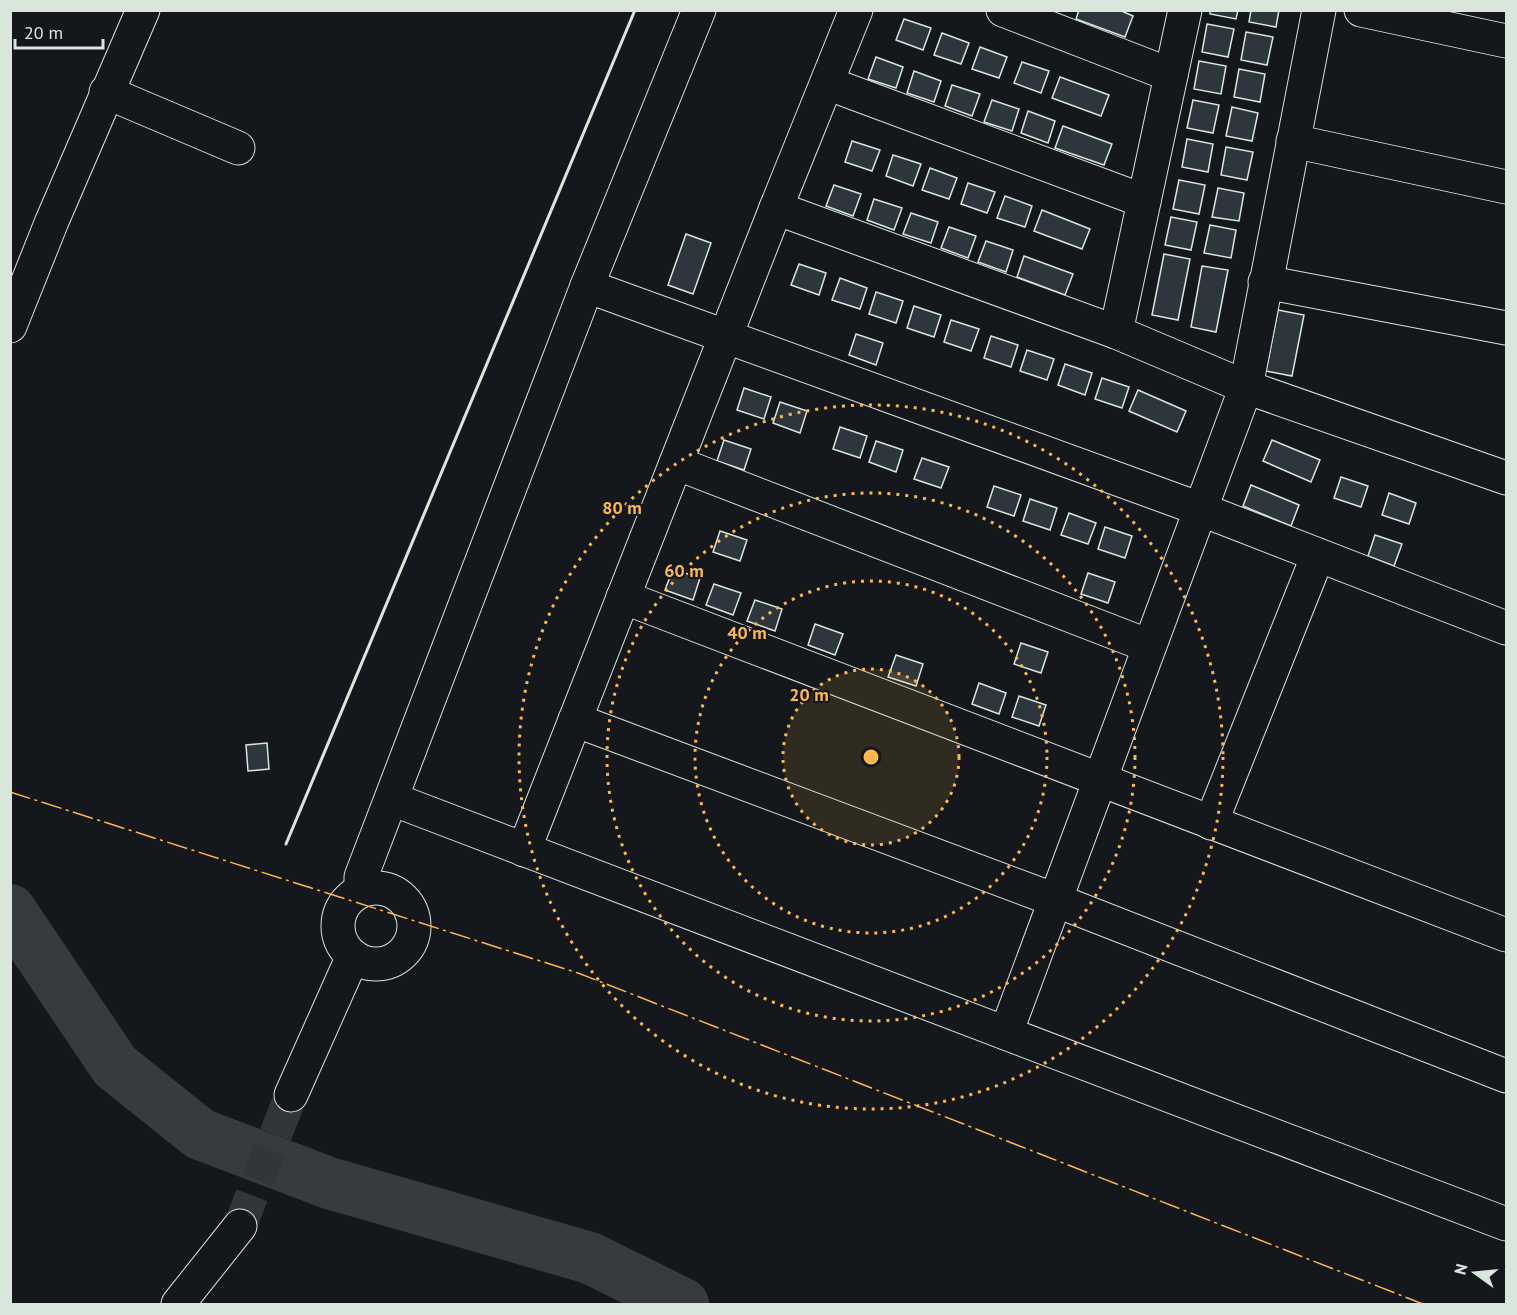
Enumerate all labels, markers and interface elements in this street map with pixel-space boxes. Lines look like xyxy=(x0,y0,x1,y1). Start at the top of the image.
scale bar xyxy=(15,12,104,50)
text: 20 m xyxy=(24,21,63,44)
text: 80 m xyxy=(602,496,642,519)
text: 60 m xyxy=(664,559,704,582)
text: 40 m xyxy=(727,621,767,644)
text: 20 m xyxy=(789,683,829,706)
centre of rings xyxy=(861,747,881,767)
north arrow xyxy=(1445,1243,1505,1303)
text: N xyxy=(1449,1261,1472,1277)

